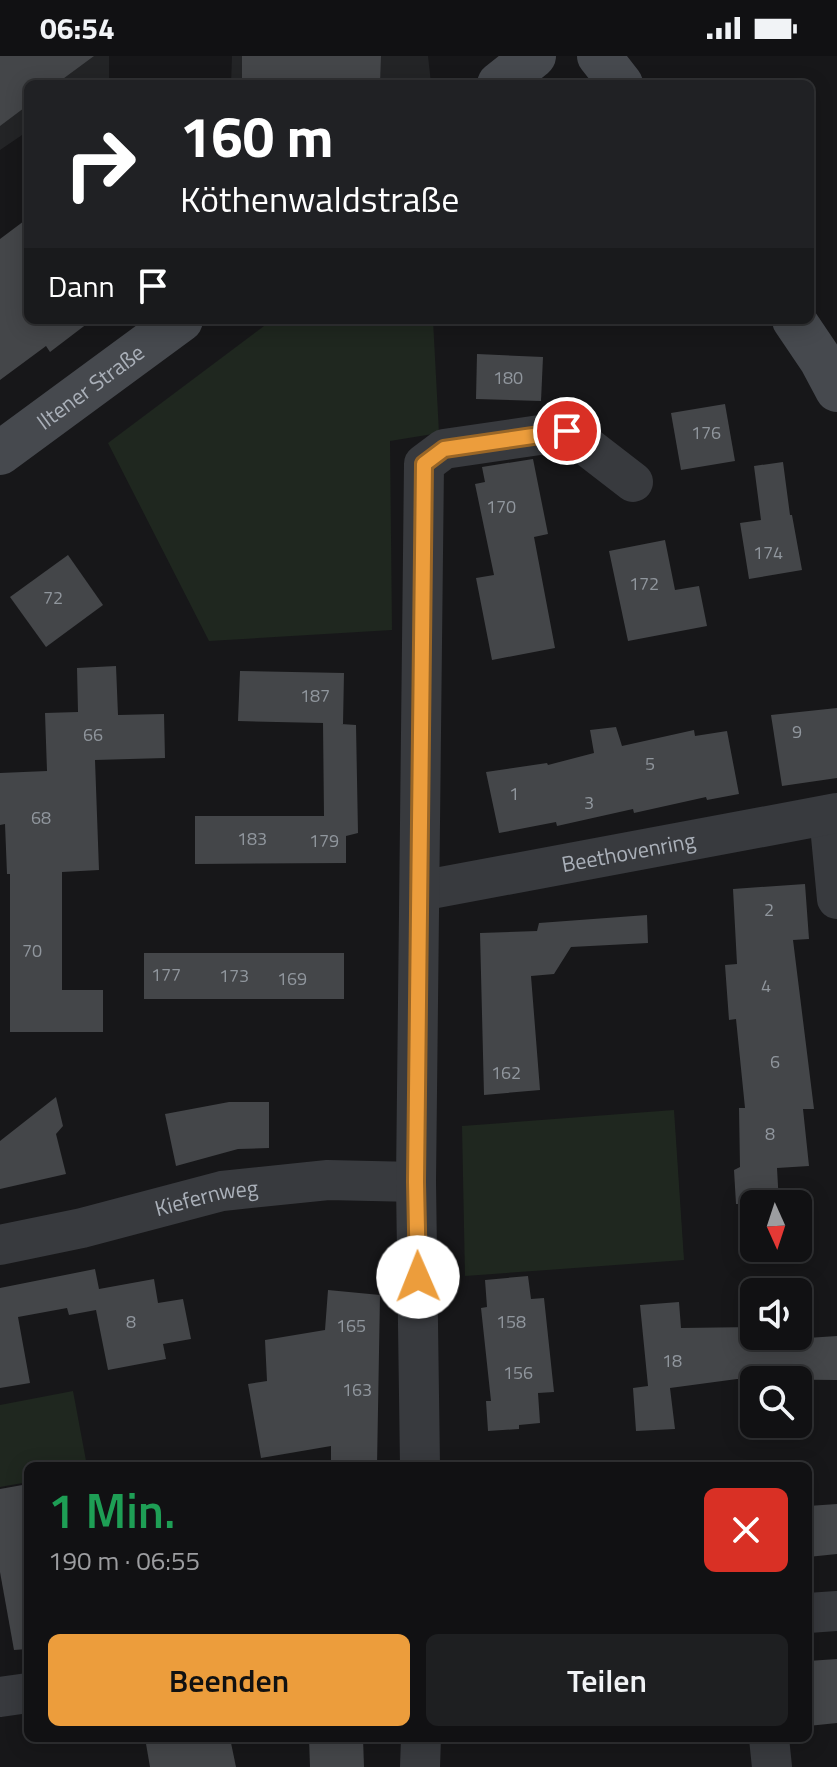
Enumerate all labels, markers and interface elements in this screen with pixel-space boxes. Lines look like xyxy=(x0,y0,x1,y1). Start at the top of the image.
text: 06:54 xyxy=(40,5,115,51)
text: 160 m xyxy=(180,94,333,179)
icon: right xyxy=(48,112,152,216)
text: Köthenwaldstraße xyxy=(180,171,459,226)
text: Dann xyxy=(48,263,115,309)
icon: arrive xyxy=(131,264,175,308)
street label: Iltener Straße xyxy=(29,335,151,438)
house number: 180 xyxy=(493,364,523,391)
pin xyxy=(533,397,601,465)
icon: arrive xyxy=(545,409,589,453)
house number: 176 xyxy=(691,419,721,446)
house number: 170 xyxy=(486,493,516,520)
house number: 174 xyxy=(753,539,783,566)
house number: 172 xyxy=(629,570,659,597)
house number: 72 xyxy=(43,584,63,611)
house number: 187 xyxy=(300,682,330,709)
house number: 9 xyxy=(792,718,802,745)
house number: 66 xyxy=(83,721,103,748)
house number: 5 xyxy=(645,750,655,777)
house number: 1 xyxy=(509,780,519,807)
house number: 3 xyxy=(584,789,594,816)
house number: 68 xyxy=(31,804,51,831)
street label: Beethovenring xyxy=(559,823,698,881)
house number: 183 xyxy=(237,825,267,852)
house number: 179 xyxy=(309,827,339,854)
house number: 2 xyxy=(764,896,774,923)
house number: 70 xyxy=(22,937,42,964)
house number: 177 xyxy=(151,961,181,988)
house number: 173 xyxy=(219,962,249,989)
house number: 169 xyxy=(277,965,307,992)
house number: 4 xyxy=(761,972,771,999)
house number: 6 xyxy=(770,1048,780,1075)
house number: 162 xyxy=(491,1059,521,1086)
house number: 8 xyxy=(765,1120,775,1147)
street label: Kiefernweg xyxy=(151,1170,260,1225)
north arrow xyxy=(740,1190,812,1262)
map controls xyxy=(740,1190,812,1438)
position arrow xyxy=(376,1235,460,1319)
button: sound xyxy=(740,1278,812,1350)
house number: 8 xyxy=(126,1308,136,1335)
house number: 158 xyxy=(496,1308,526,1335)
house number: 165 xyxy=(336,1312,366,1339)
house number: 18 xyxy=(662,1347,682,1374)
house number: 156 xyxy=(503,1359,533,1386)
button: search xyxy=(740,1366,812,1438)
house number: 163 xyxy=(342,1376,372,1403)
text: 1 Min. xyxy=(48,1474,176,1547)
button: close xyxy=(704,1488,788,1572)
text: 190 m · 06:55 xyxy=(48,1541,200,1580)
button: Beenden xyxy=(48,1634,410,1726)
button: Teilen xyxy=(426,1634,788,1726)

